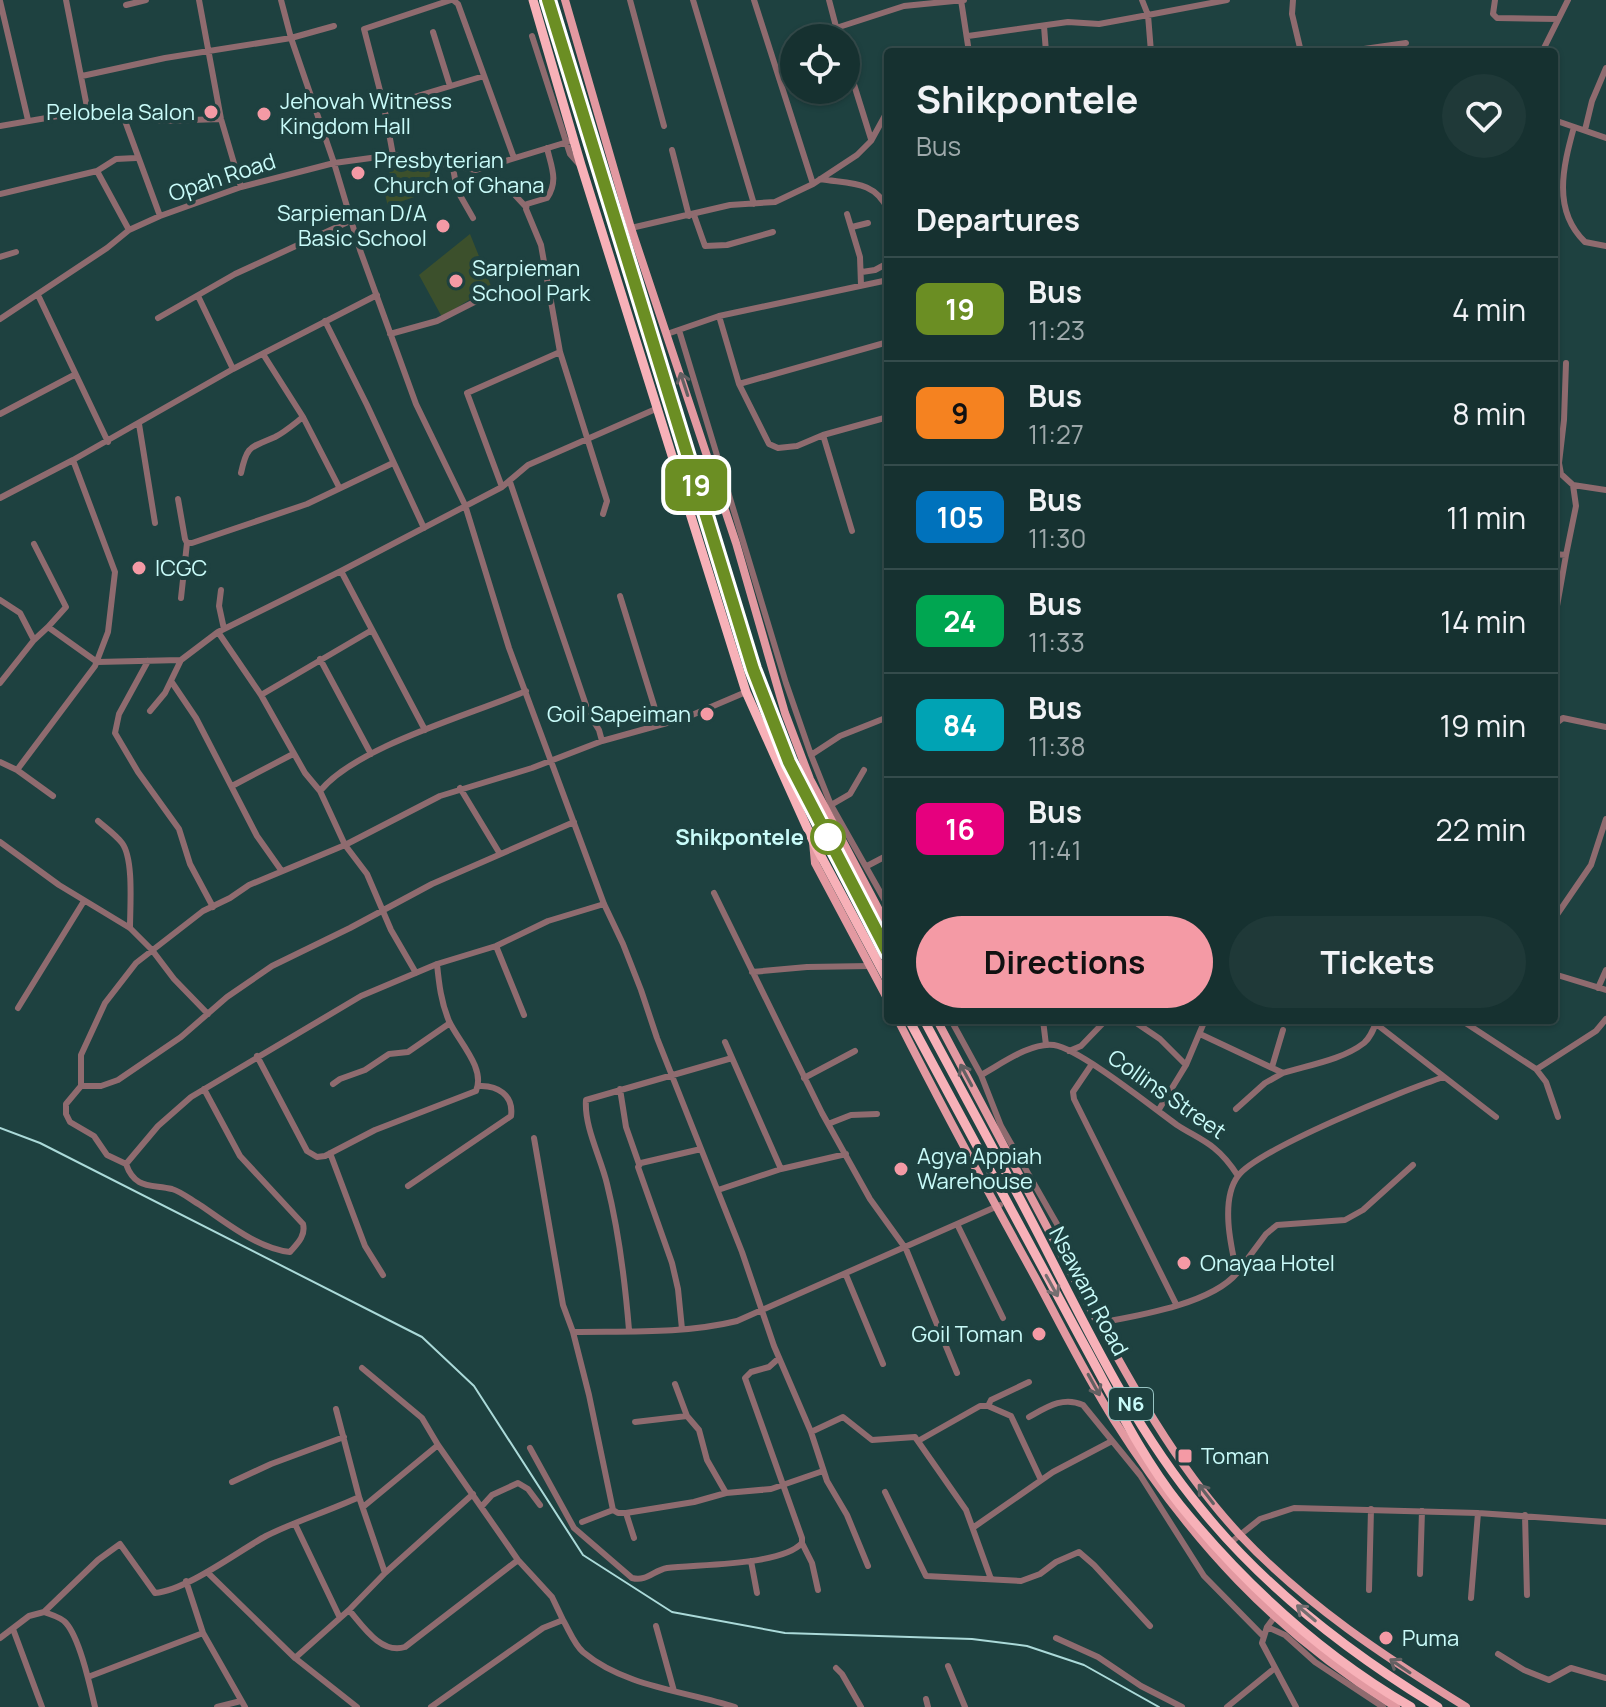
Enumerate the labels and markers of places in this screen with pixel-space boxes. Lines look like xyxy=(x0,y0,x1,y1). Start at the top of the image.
place label: Jehovah Witness Kingdom Hall xyxy=(280,86,452,141)
place label: Pelobela Salon xyxy=(46,97,195,127)
marker: Pelobela Salon xyxy=(202,103,220,121)
marker: Jehovah Witness Kingdom Hall xyxy=(255,105,273,123)
place label: Presbyterian Church of Ghana xyxy=(374,145,545,200)
marker: Presbyterian Church of Ghana xyxy=(349,164,367,182)
place label: Sarpieman D/A Basic School xyxy=(277,198,427,253)
marker: Sarpieman D/A Basic School xyxy=(434,217,452,235)
place label: Sarpieman School Park xyxy=(472,253,591,308)
marker: Sarpieman School Park xyxy=(447,272,465,290)
place label: ICGC xyxy=(155,553,207,583)
marker: ICGC xyxy=(130,559,148,577)
place label: Goil Sapeiman xyxy=(547,699,691,729)
marker: Goil Sapeiman xyxy=(698,705,716,723)
marker: Shikpontele xyxy=(811,820,845,854)
place label: Shikpontele xyxy=(675,822,804,852)
place label: Agya Appiah Warehouse xyxy=(917,1141,1042,1196)
marker: Agya Appiah Warehouse xyxy=(892,1160,910,1178)
place label: Onayaa Hotel xyxy=(1200,1248,1335,1278)
marker: Onayaa Hotel xyxy=(1175,1254,1193,1272)
place label: Goil Toman xyxy=(911,1319,1023,1349)
marker: Goil Toman xyxy=(1030,1325,1048,1343)
place label: Toman xyxy=(1201,1441,1269,1471)
marker: Toman xyxy=(1176,1447,1194,1465)
place label: Puma xyxy=(1402,1623,1459,1653)
marker: Puma xyxy=(1377,1629,1395,1647)

